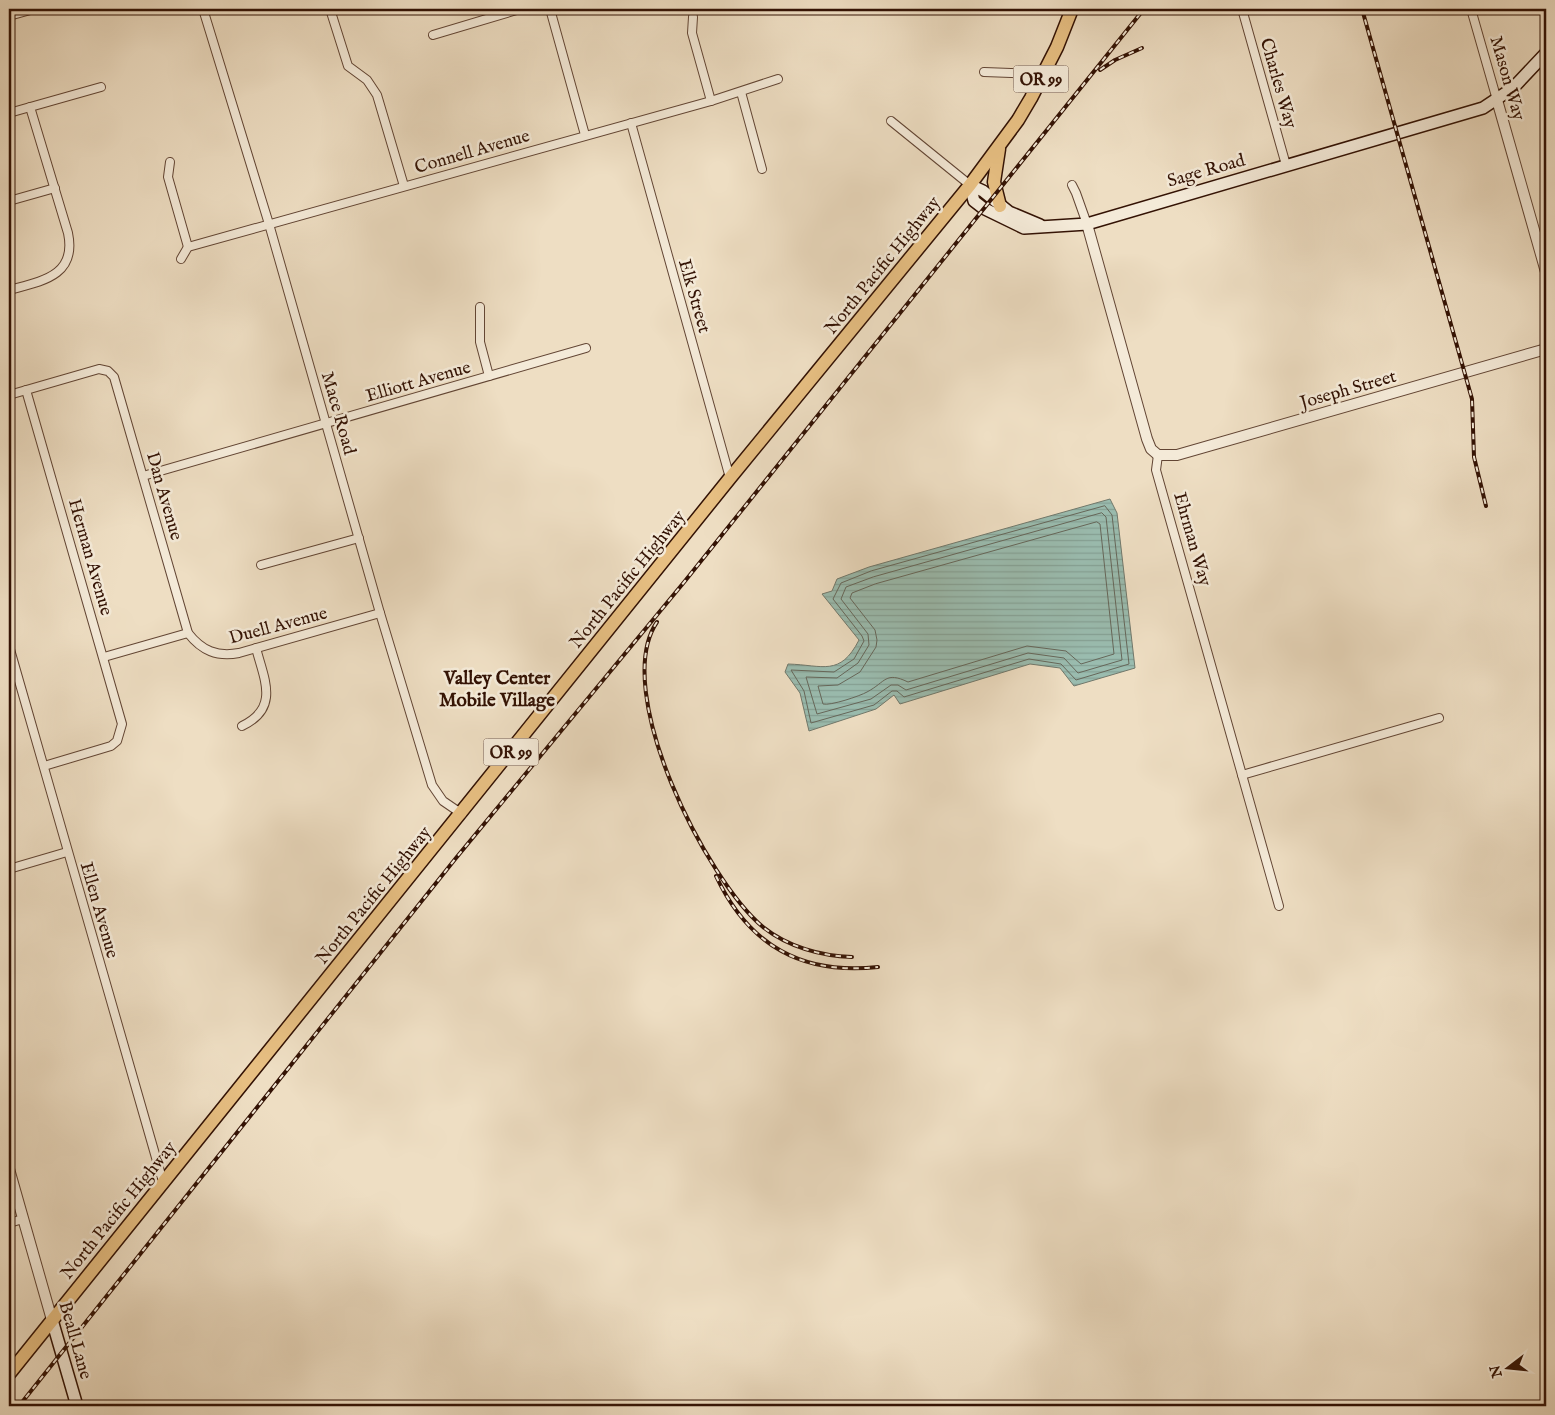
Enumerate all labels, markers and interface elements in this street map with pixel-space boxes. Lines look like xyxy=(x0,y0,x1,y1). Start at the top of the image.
street label: Mason Way xyxy=(1484,34,1530,123)
street label: Charles Way xyxy=(1254,36,1301,131)
road number: OR 99 xyxy=(1014,66,1068,92)
street label: Connell Avenue xyxy=(412,125,533,180)
street label: Sage Road xyxy=(1165,149,1248,193)
street label: North Pacific Highway xyxy=(820,192,946,340)
street label: Elk Street xyxy=(672,257,715,336)
street label: Elliott Avenue xyxy=(363,356,474,408)
street label: Joseph Street xyxy=(1296,366,1399,416)
street label: Mace Road xyxy=(315,369,360,458)
street label: Dan Avenue xyxy=(140,450,187,543)
street label: Ehrman Way xyxy=(1167,490,1216,589)
street label: Herman Avenue xyxy=(62,496,117,618)
street label: North Pacific Highway xyxy=(565,506,691,654)
street label: Duell Avenue xyxy=(227,602,330,651)
district label: Valley Center Mobile Village xyxy=(439,667,555,713)
road number: OR 99 xyxy=(484,739,538,766)
street label: North Pacific Highway xyxy=(311,822,437,970)
street label: Ellen Avenue xyxy=(74,860,123,961)
street label: North Pacific Highway xyxy=(56,1137,182,1285)
street label: Beall Lane xyxy=(52,1299,97,1382)
north arrow xyxy=(1482,1342,1532,1392)
text: N xyxy=(1486,1363,1507,1381)

